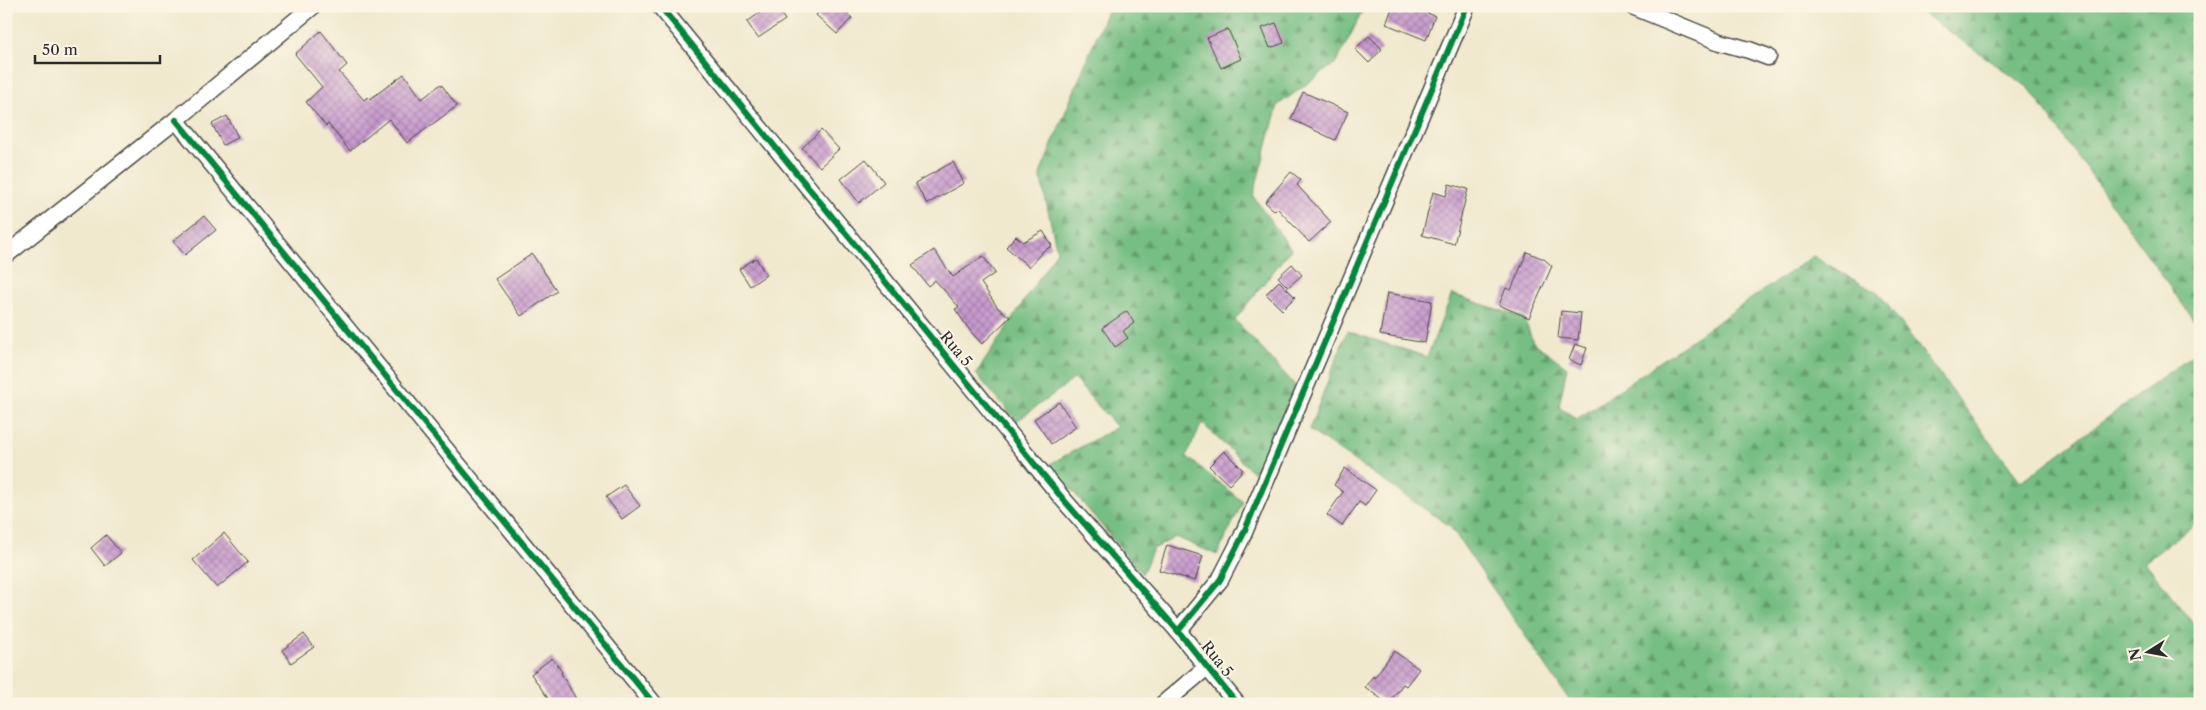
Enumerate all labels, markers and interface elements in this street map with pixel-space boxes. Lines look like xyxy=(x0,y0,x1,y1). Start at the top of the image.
scale bar xyxy=(35,32,160,64)
text: 50 m xyxy=(42,40,78,59)
street label: Rua 5 xyxy=(936,327,977,370)
north arrow xyxy=(2124,628,2174,678)
street label: Rua 5 xyxy=(1197,637,1237,680)
text: N xyxy=(2125,647,2145,662)

